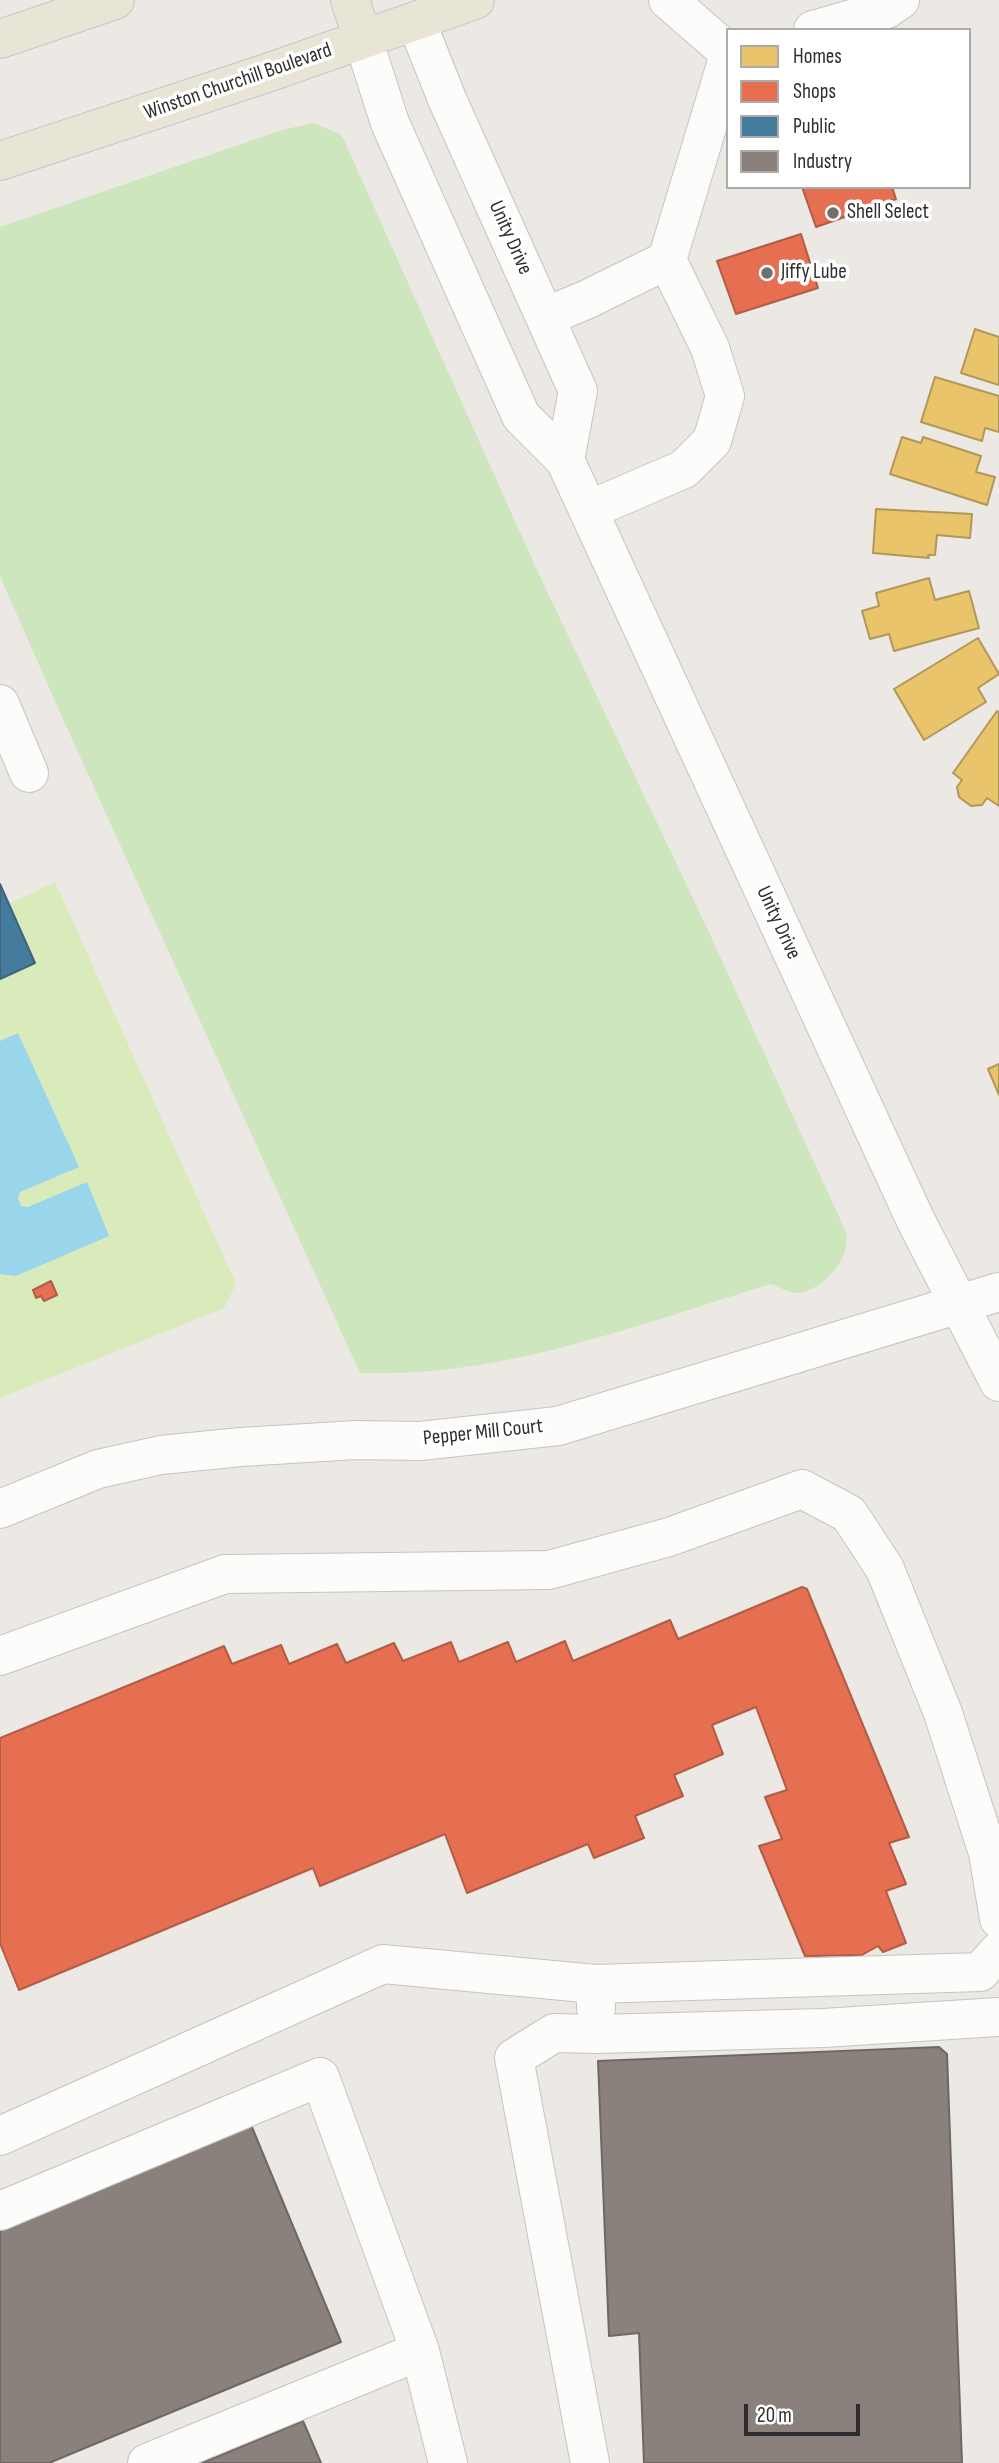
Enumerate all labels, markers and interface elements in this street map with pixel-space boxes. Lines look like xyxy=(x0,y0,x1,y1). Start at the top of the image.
legend xyxy=(726,28,971,189)
street label: Winston Churchill Boulevard xyxy=(141,38,335,126)
text: Homes xyxy=(793,44,842,69)
text: Shops xyxy=(793,79,836,104)
text: Public xyxy=(793,114,836,139)
text: Industry xyxy=(793,149,852,174)
street label: Unity Drive xyxy=(483,197,537,279)
place label: Shell Select xyxy=(847,200,929,226)
marker: Shell Select xyxy=(825,205,841,221)
place label: Jiffy Lube xyxy=(781,260,847,286)
marker: Jiffy Lube xyxy=(759,265,775,281)
street label: Unity Drive xyxy=(750,882,806,964)
street label: Pepper Mill Court xyxy=(422,1414,544,1452)
scale bar xyxy=(747,2390,862,2434)
text: 20 m xyxy=(757,2403,792,2428)

